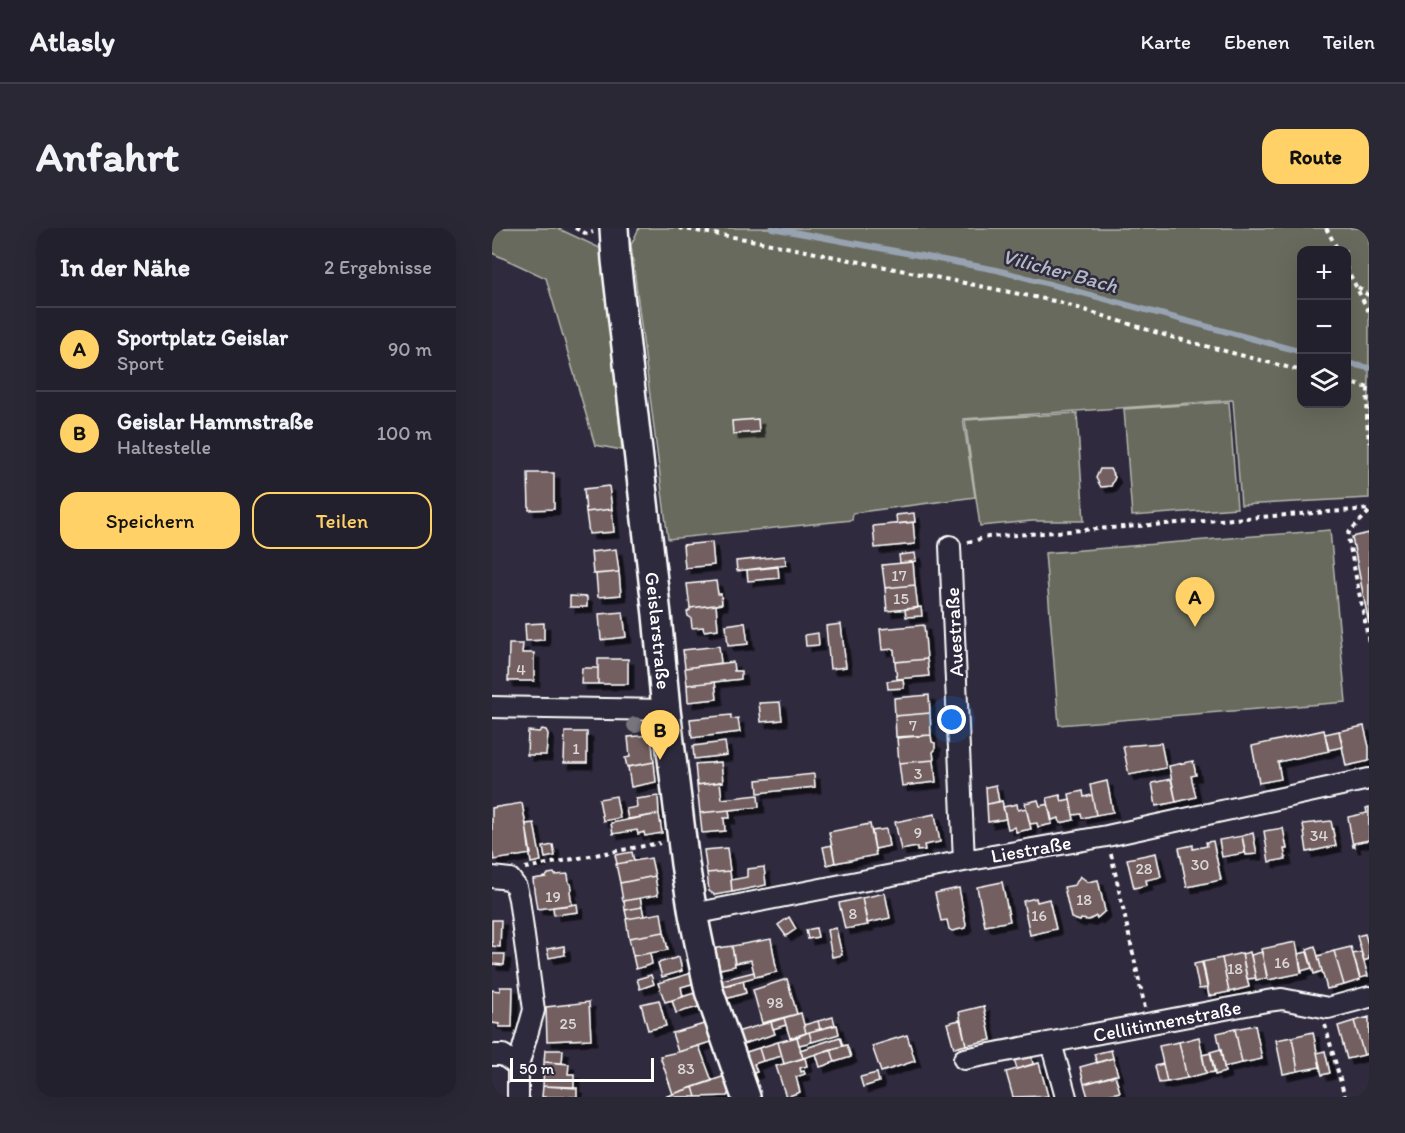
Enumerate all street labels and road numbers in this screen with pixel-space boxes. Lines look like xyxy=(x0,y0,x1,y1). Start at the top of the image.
street label: Geislarstraße xyxy=(640,571,676,690)
street label: Auestraße xyxy=(940,587,968,677)
street label: Liestraße xyxy=(989,830,1073,868)
street label: Cellitinnenstraße xyxy=(1091,995,1243,1047)

